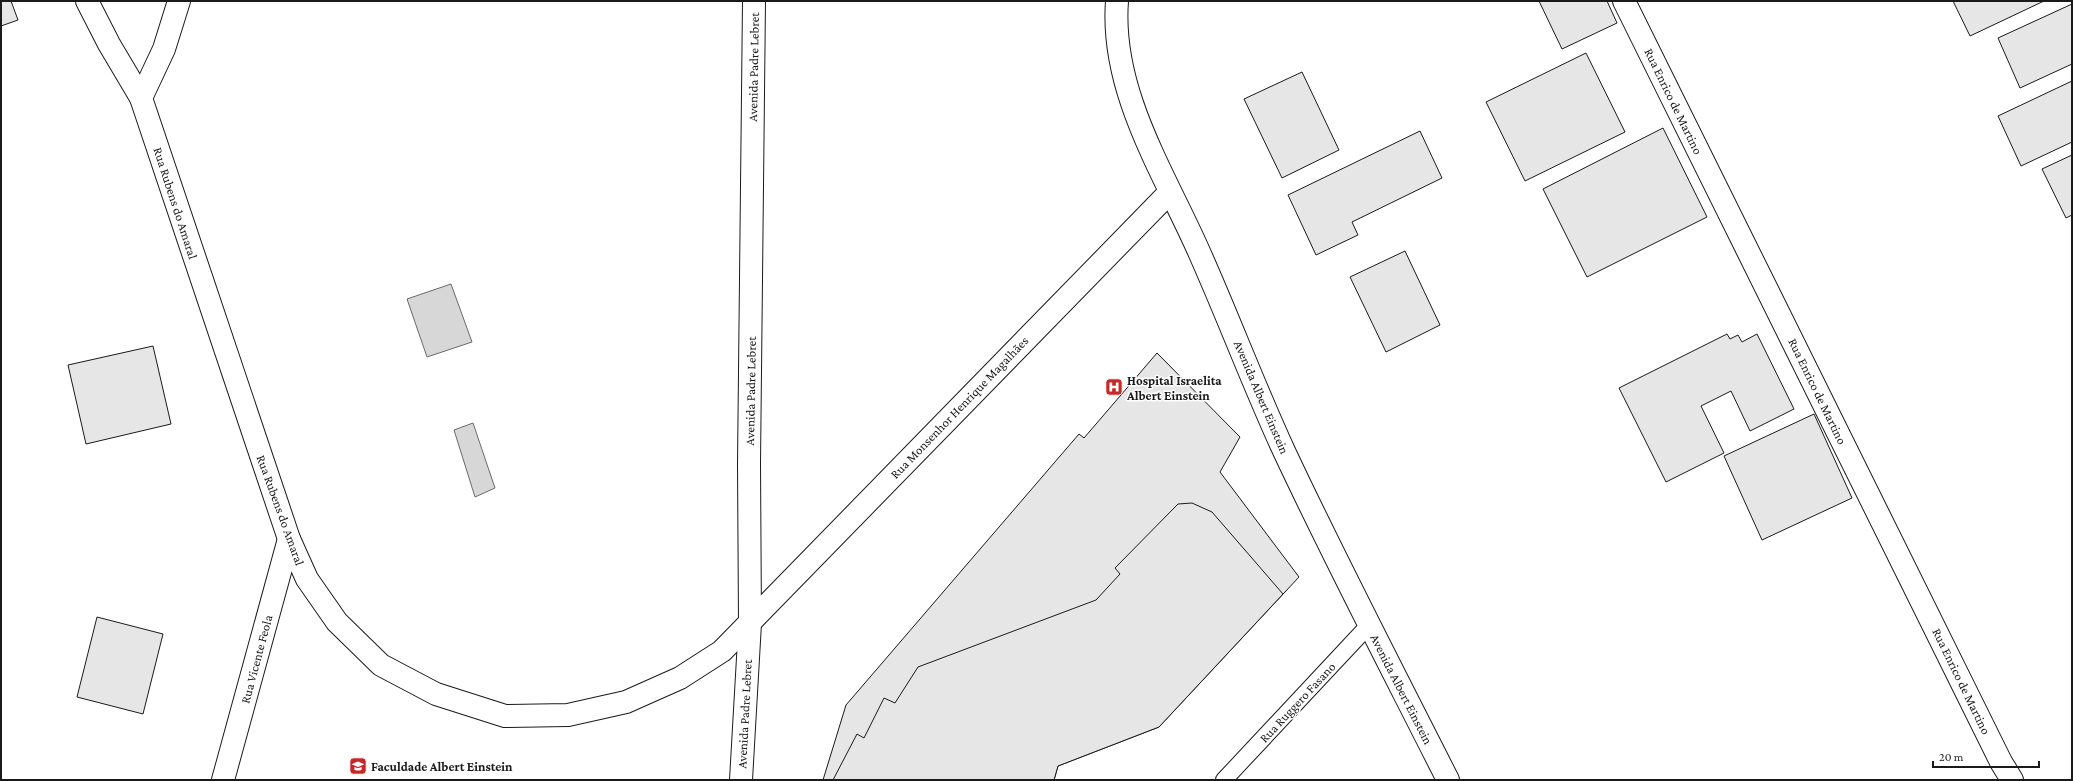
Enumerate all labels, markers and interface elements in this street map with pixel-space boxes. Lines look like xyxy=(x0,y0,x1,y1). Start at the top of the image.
street label: Avenida Padre Lebret xyxy=(745,12,762,122)
street label: Rua Enrico de Martino xyxy=(1641,46,1706,157)
street label: Rua Rubens do Amaral xyxy=(150,145,201,261)
street label: Rua Monsenhor Henrique Magalhães xyxy=(887,333,1031,482)
street label: Avenida Padre Lebret xyxy=(742,336,759,446)
street label: Rua Enrico de Martino xyxy=(1785,336,1850,447)
street label: Avenida Albert Einstein xyxy=(1231,338,1292,456)
place label: Hospital Israelita Albert Einstein xyxy=(1126,373,1222,403)
hospital icon: Hospital Israelita Albert Einstein xyxy=(1104,377,1124,397)
street label: Rua Rubens do Amaral xyxy=(254,453,308,568)
street label: Rua Vicente Feola xyxy=(237,613,276,705)
street label: Rua Enrico de Martino xyxy=(1929,626,1994,737)
street label: Avenida Albert Einstein xyxy=(1367,632,1436,747)
street label: Avenida Padre Lebret xyxy=(734,658,755,769)
street label: Rua Ruggero Fasano xyxy=(1256,659,1338,746)
scale bar xyxy=(1933,743,2039,769)
text: 20 m xyxy=(1939,750,1964,764)
school or university icon: Faculdade Albert Einstein xyxy=(348,756,368,776)
place label: Faculdade Albert Einstein xyxy=(371,759,513,774)

